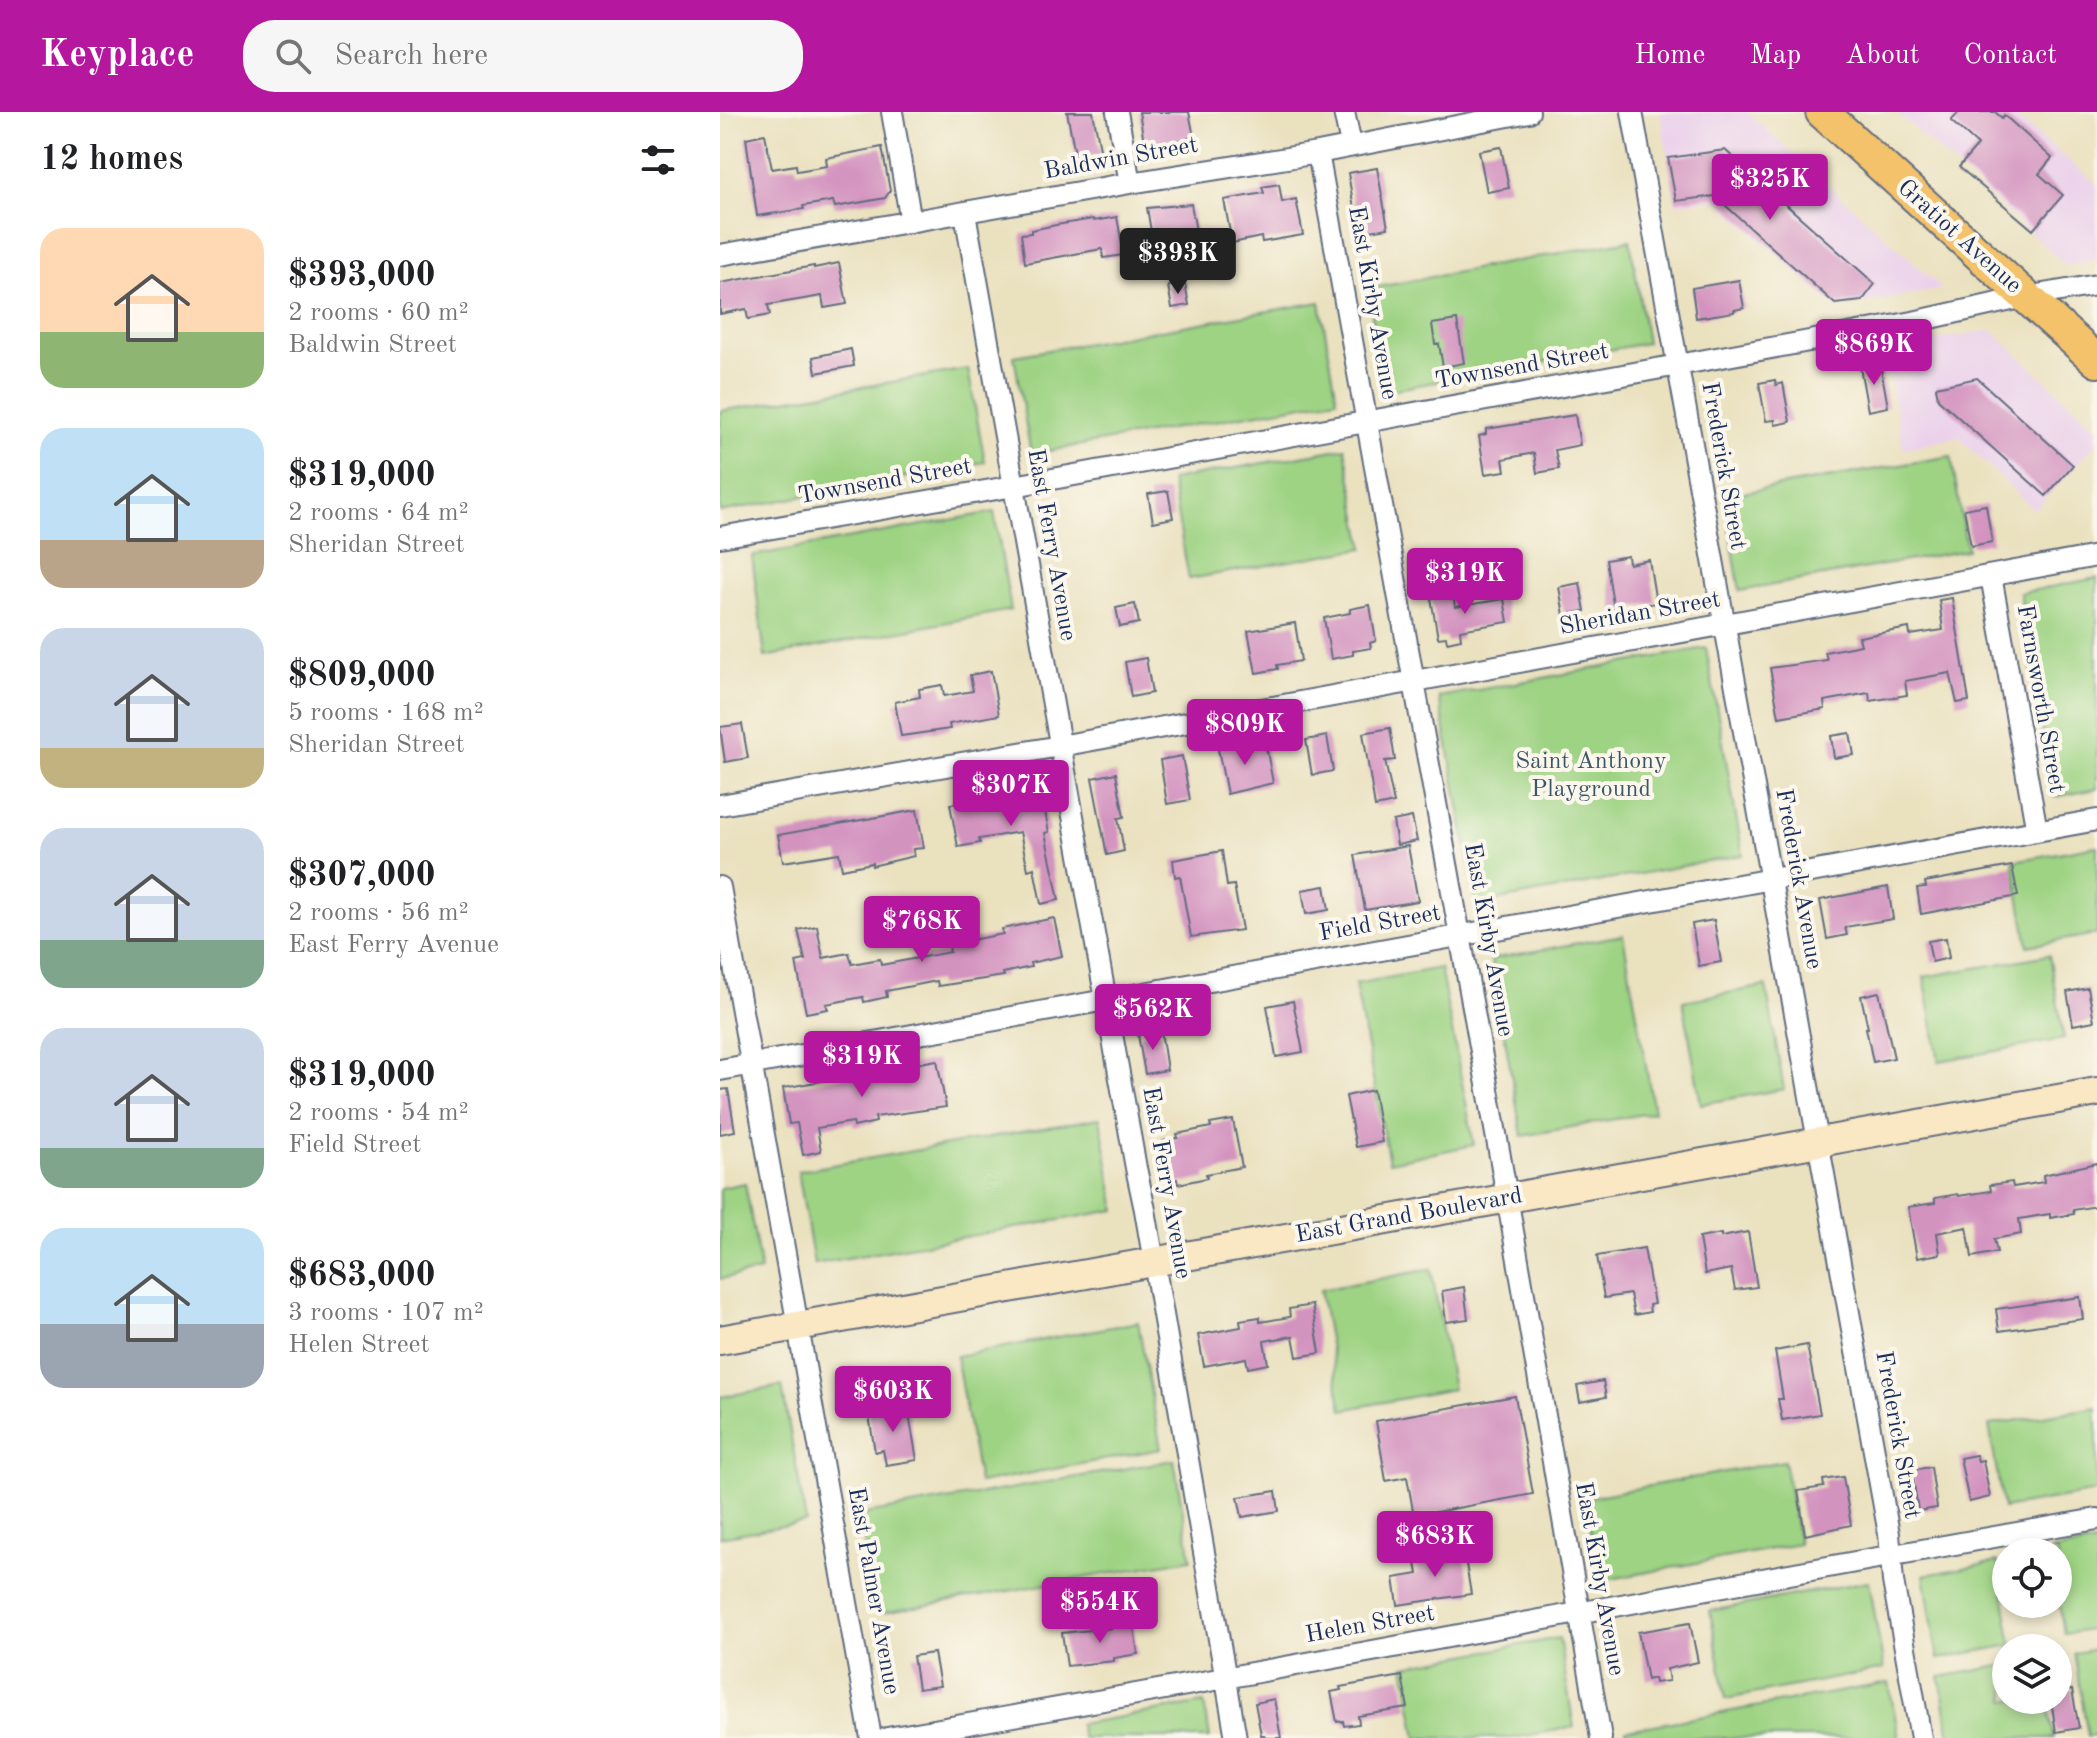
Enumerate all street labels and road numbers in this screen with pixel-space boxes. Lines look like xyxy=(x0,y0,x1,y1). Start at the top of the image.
street label: Baldwin Street xyxy=(1042,134,1200,184)
street label: Gratiot Avenue xyxy=(1893,176,2025,298)
street label: East Kirby Avenue xyxy=(1343,204,1401,402)
street label: Townsend Street xyxy=(1433,340,1611,394)
street label: Frederick Street xyxy=(1696,380,1750,552)
street label: East Ferry Avenue xyxy=(1022,447,1080,643)
street label: Townsend Street xyxy=(796,455,974,509)
street label: Sheridan Street xyxy=(1558,588,1722,640)
street label: Farnsworth Street xyxy=(2012,603,2068,795)
street label: Frederick Avenue xyxy=(1770,787,1826,971)
street label: East Kirby Avenue xyxy=(1459,841,1517,1039)
street label: Field Street xyxy=(1317,901,1443,947)
street label: East Ferry Avenue xyxy=(1137,1085,1195,1281)
street label: East Grand Boulevard xyxy=(1294,1184,1524,1248)
street label: Frederick Street xyxy=(1870,1349,1924,1521)
street label: East Kirby Avenue xyxy=(1570,1480,1628,1678)
street label: East Palmer Avenue xyxy=(843,1485,903,1697)
street label: Helen Street xyxy=(1304,1602,1436,1648)

